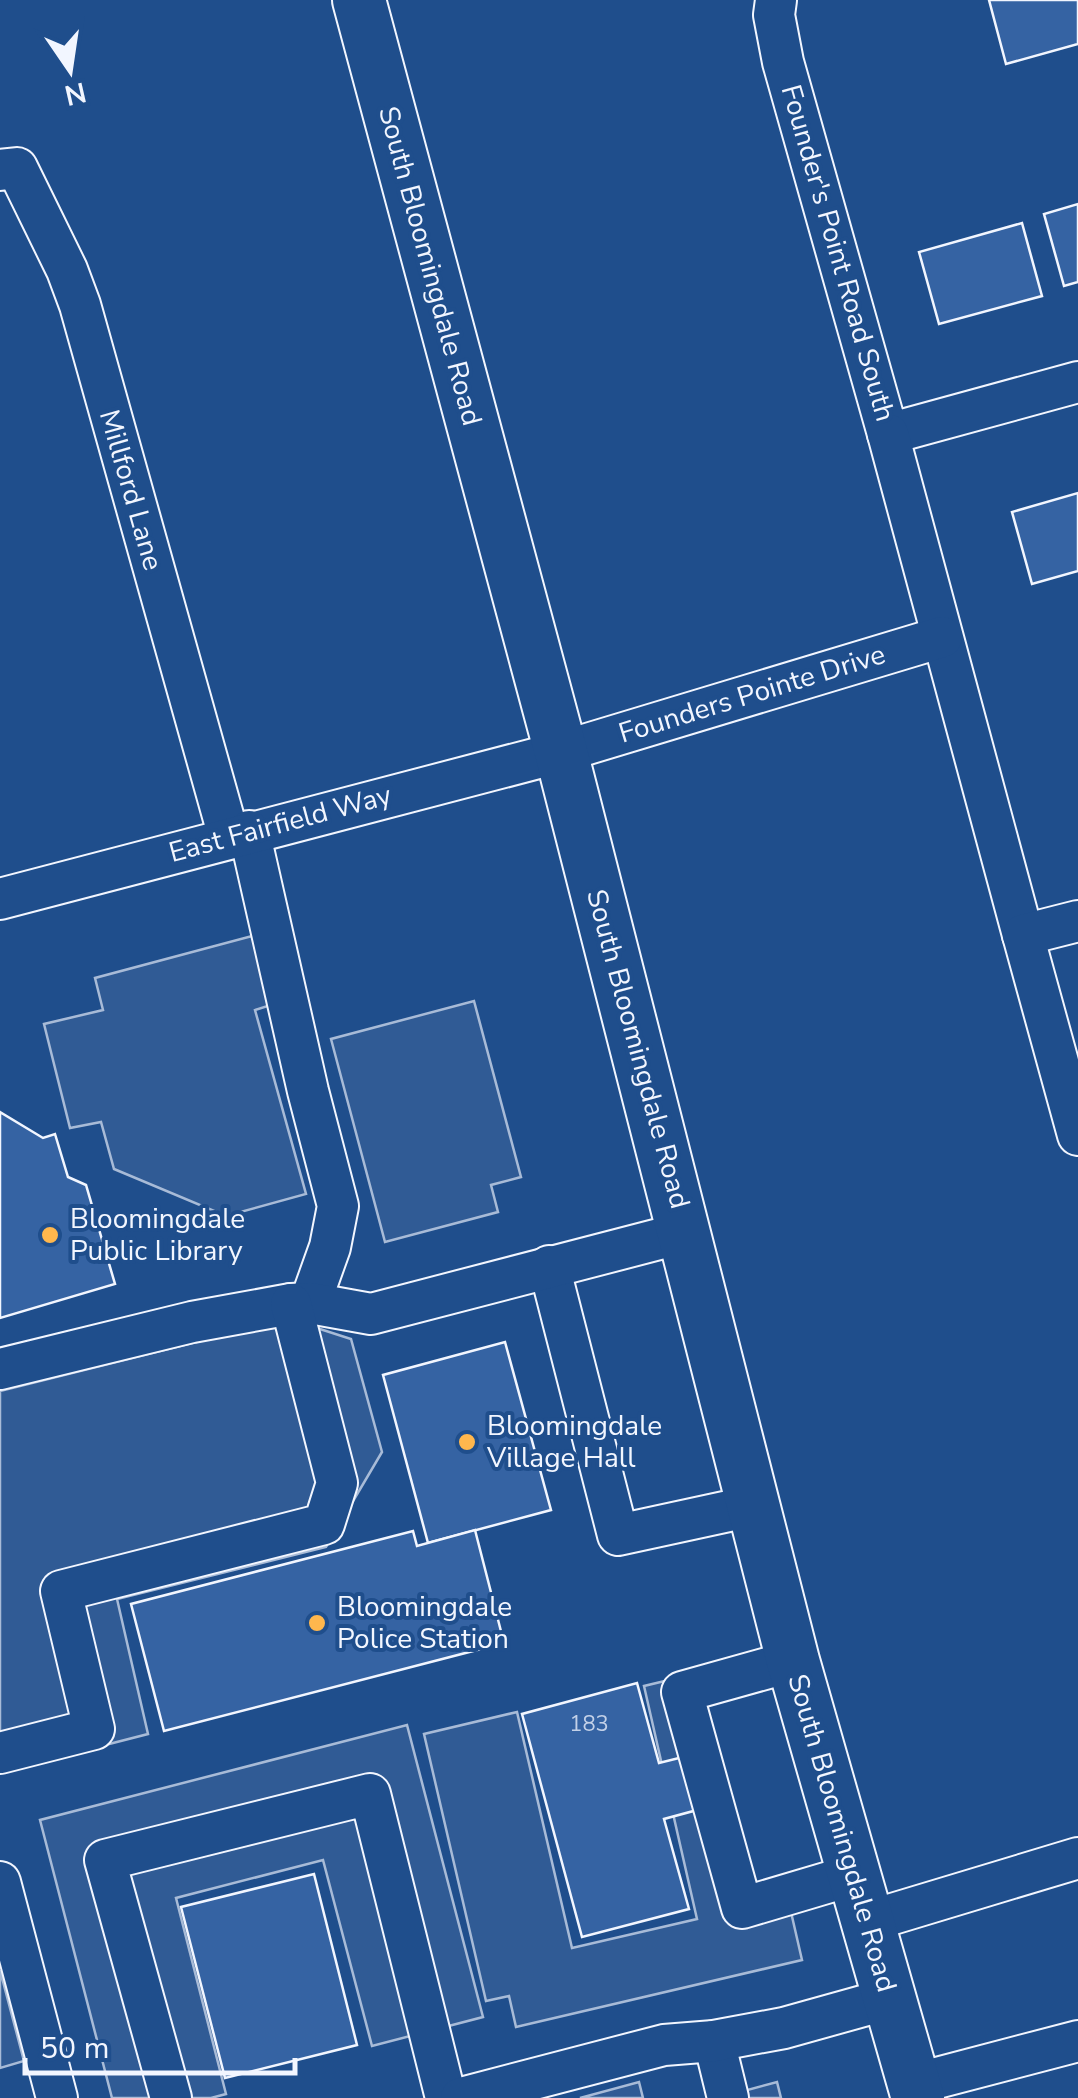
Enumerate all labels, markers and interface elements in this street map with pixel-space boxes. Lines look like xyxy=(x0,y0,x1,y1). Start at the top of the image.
north arrow xyxy=(20,20,120,120)
text: N xyxy=(61,73,90,114)
street label: Founder's Point Road South xyxy=(772,80,904,426)
street label: South Bloomingdale Road xyxy=(369,102,491,430)
street label: Millford Lane xyxy=(90,405,172,575)
street label: Founders Pointe Drive xyxy=(614,635,890,753)
street label: East Fairfield Way xyxy=(165,776,396,872)
street label: South Bloomingdale Road xyxy=(577,885,699,1213)
place label: Bloomingdale Public Library xyxy=(70,1200,245,1270)
marker: Bloomingdale Public Library xyxy=(39,1224,61,1246)
place label: Bloomingdale Village Hall xyxy=(486,1407,662,1477)
marker: Bloomingdale Village Hall xyxy=(456,1431,478,1453)
place label: Bloomingdale Police Station xyxy=(337,1588,512,1658)
marker: Bloomingdale Police Station xyxy=(306,1612,328,1634)
street label: South Bloomingdale Road xyxy=(778,1670,906,1996)
house number: 183 xyxy=(569,1709,609,1739)
scale bar xyxy=(25,2013,295,2075)
text: 50 m xyxy=(40,2028,109,2069)

